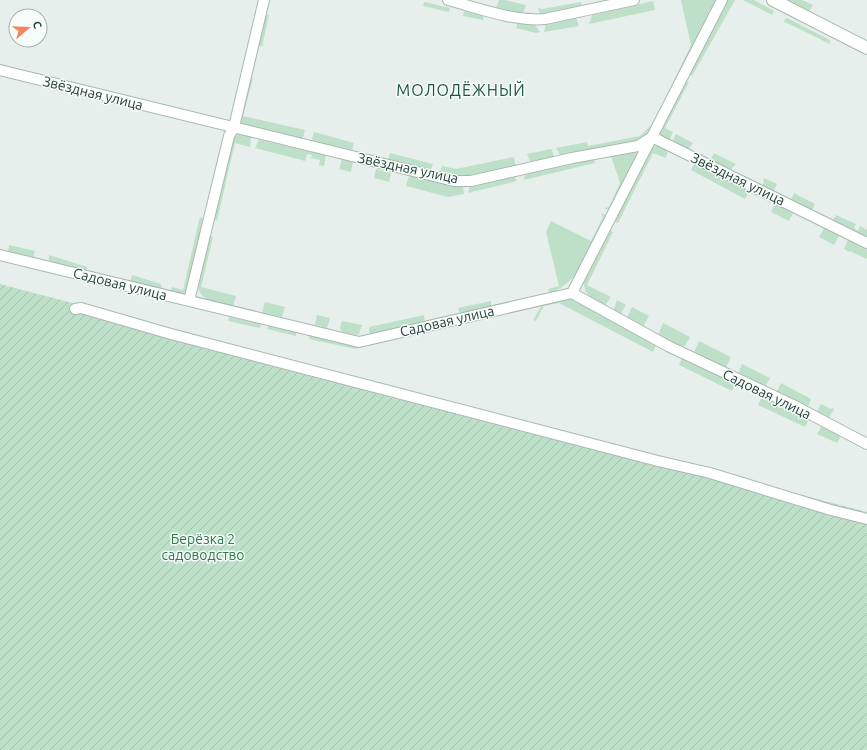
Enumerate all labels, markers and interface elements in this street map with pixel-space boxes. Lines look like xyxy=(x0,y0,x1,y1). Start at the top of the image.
north arrow xyxy=(8,8,48,48)
text: С xyxy=(31,19,44,30)
street label: Звёздная улица xyxy=(41,73,145,113)
district label: МОЛОДЁЖНЫЙ xyxy=(396,80,526,99)
street label: Звёздная улица xyxy=(688,149,788,209)
street label: Звёздная улица xyxy=(356,150,460,186)
street label: Садовая улица xyxy=(71,265,169,303)
street label: Садовая улица xyxy=(398,302,496,340)
street label: Садовая улица xyxy=(720,366,814,422)
park label: Берёзка 2 садоводство xyxy=(161,531,245,563)

